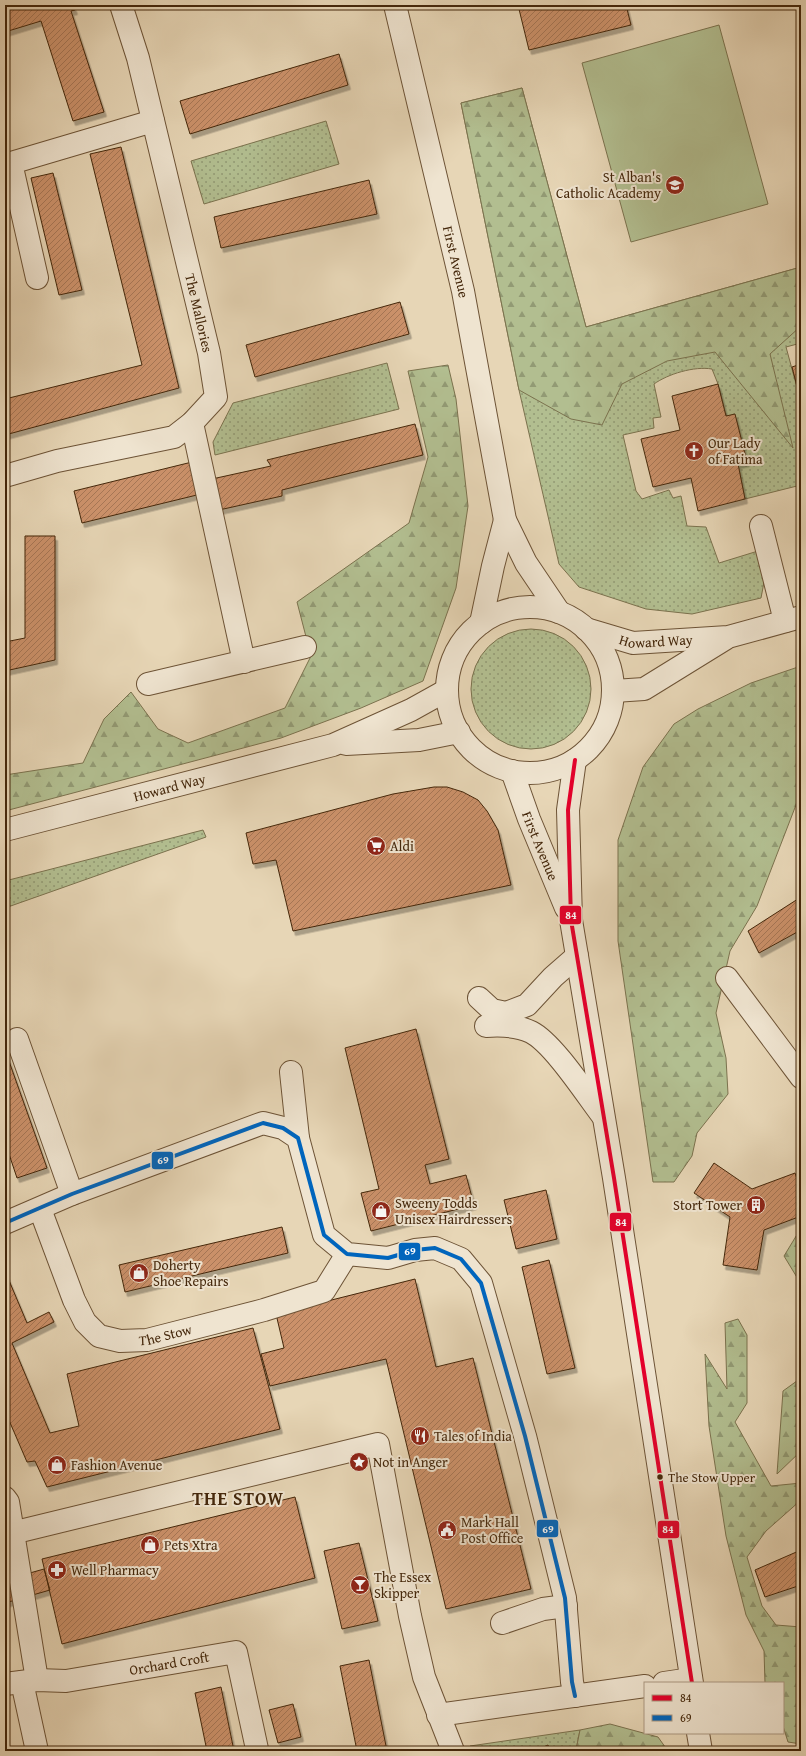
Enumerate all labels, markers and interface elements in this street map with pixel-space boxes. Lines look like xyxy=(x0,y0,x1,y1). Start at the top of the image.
place label: St Alban's Catholic Academy xyxy=(556,167,661,203)
school or university icon: St Alban's Catholic Academy xyxy=(664,174,686,196)
street label: First Avenue xyxy=(438,224,474,300)
street label: The Mallories xyxy=(180,272,218,354)
place label: Our Lady of Fatima xyxy=(708,433,763,469)
church icon: Our Lady of Fatima xyxy=(683,440,705,462)
street label: Howard Way xyxy=(617,629,693,653)
street label: Howard Way xyxy=(131,768,208,806)
street label: First Avenue xyxy=(517,809,564,884)
supermarket icon: Aldi xyxy=(365,835,387,857)
place label: Aldi xyxy=(390,836,414,856)
line badge: 84 xyxy=(559,905,582,925)
text: 84 xyxy=(565,907,577,923)
line badge: 69 xyxy=(151,1151,174,1170)
text: 69 xyxy=(157,1152,169,1168)
place label: Sweeny Todds Unisex Hairdressers xyxy=(395,1193,512,1229)
building icon: Stort Tower xyxy=(745,1194,767,1216)
place label: Stort Tower xyxy=(673,1195,742,1215)
shop icon: Sweeny Todds Unisex Hairdressers xyxy=(370,1200,392,1222)
line badge: 84 xyxy=(609,1212,632,1232)
text: 84 xyxy=(615,1214,627,1230)
line badge: 69 xyxy=(398,1242,421,1261)
text: 69 xyxy=(404,1243,416,1259)
place label: Doherty Shoe Repairs xyxy=(153,1255,229,1291)
shop icon: Doherty Shoe Repairs xyxy=(128,1262,150,1284)
street label: The Stow xyxy=(138,1319,194,1350)
restaurant icon: Tales of India xyxy=(409,1425,431,1447)
place label: Tales of India xyxy=(434,1426,512,1446)
place icon: Not in Anger xyxy=(348,1451,370,1473)
place label: Not in Anger xyxy=(373,1452,448,1472)
shop icon: Fashion Avenue xyxy=(46,1454,68,1476)
place label: Fashion Avenue xyxy=(71,1455,163,1475)
place label: The Stow Upper xyxy=(668,1468,756,1487)
marker: The Stow Upper xyxy=(655,1472,665,1482)
district label: THE STOW xyxy=(192,1485,284,1512)
place label: Mark Hall Post Office xyxy=(461,1512,524,1548)
public building icon: Mark Hall Post Office xyxy=(436,1519,458,1541)
line badge: 69 xyxy=(536,1519,559,1538)
line badge: 84 xyxy=(657,1520,680,1539)
text: 69 xyxy=(542,1521,554,1537)
text: 84 xyxy=(662,1521,674,1537)
shop icon: Pets Xtra xyxy=(139,1534,161,1556)
place label: Pets Xtra xyxy=(164,1535,218,1555)
pharmacy icon: Well Pharmacy xyxy=(46,1559,68,1581)
place label: Well Pharmacy xyxy=(71,1560,159,1580)
place label: The Essex Skipper xyxy=(374,1567,432,1603)
bar icon: The Essex Skipper xyxy=(349,1574,371,1596)
street label: Orchard Croft xyxy=(128,1647,211,1680)
legend xyxy=(644,1682,784,1734)
text: 84 xyxy=(680,1689,692,1706)
text: 69 xyxy=(680,1709,692,1726)

